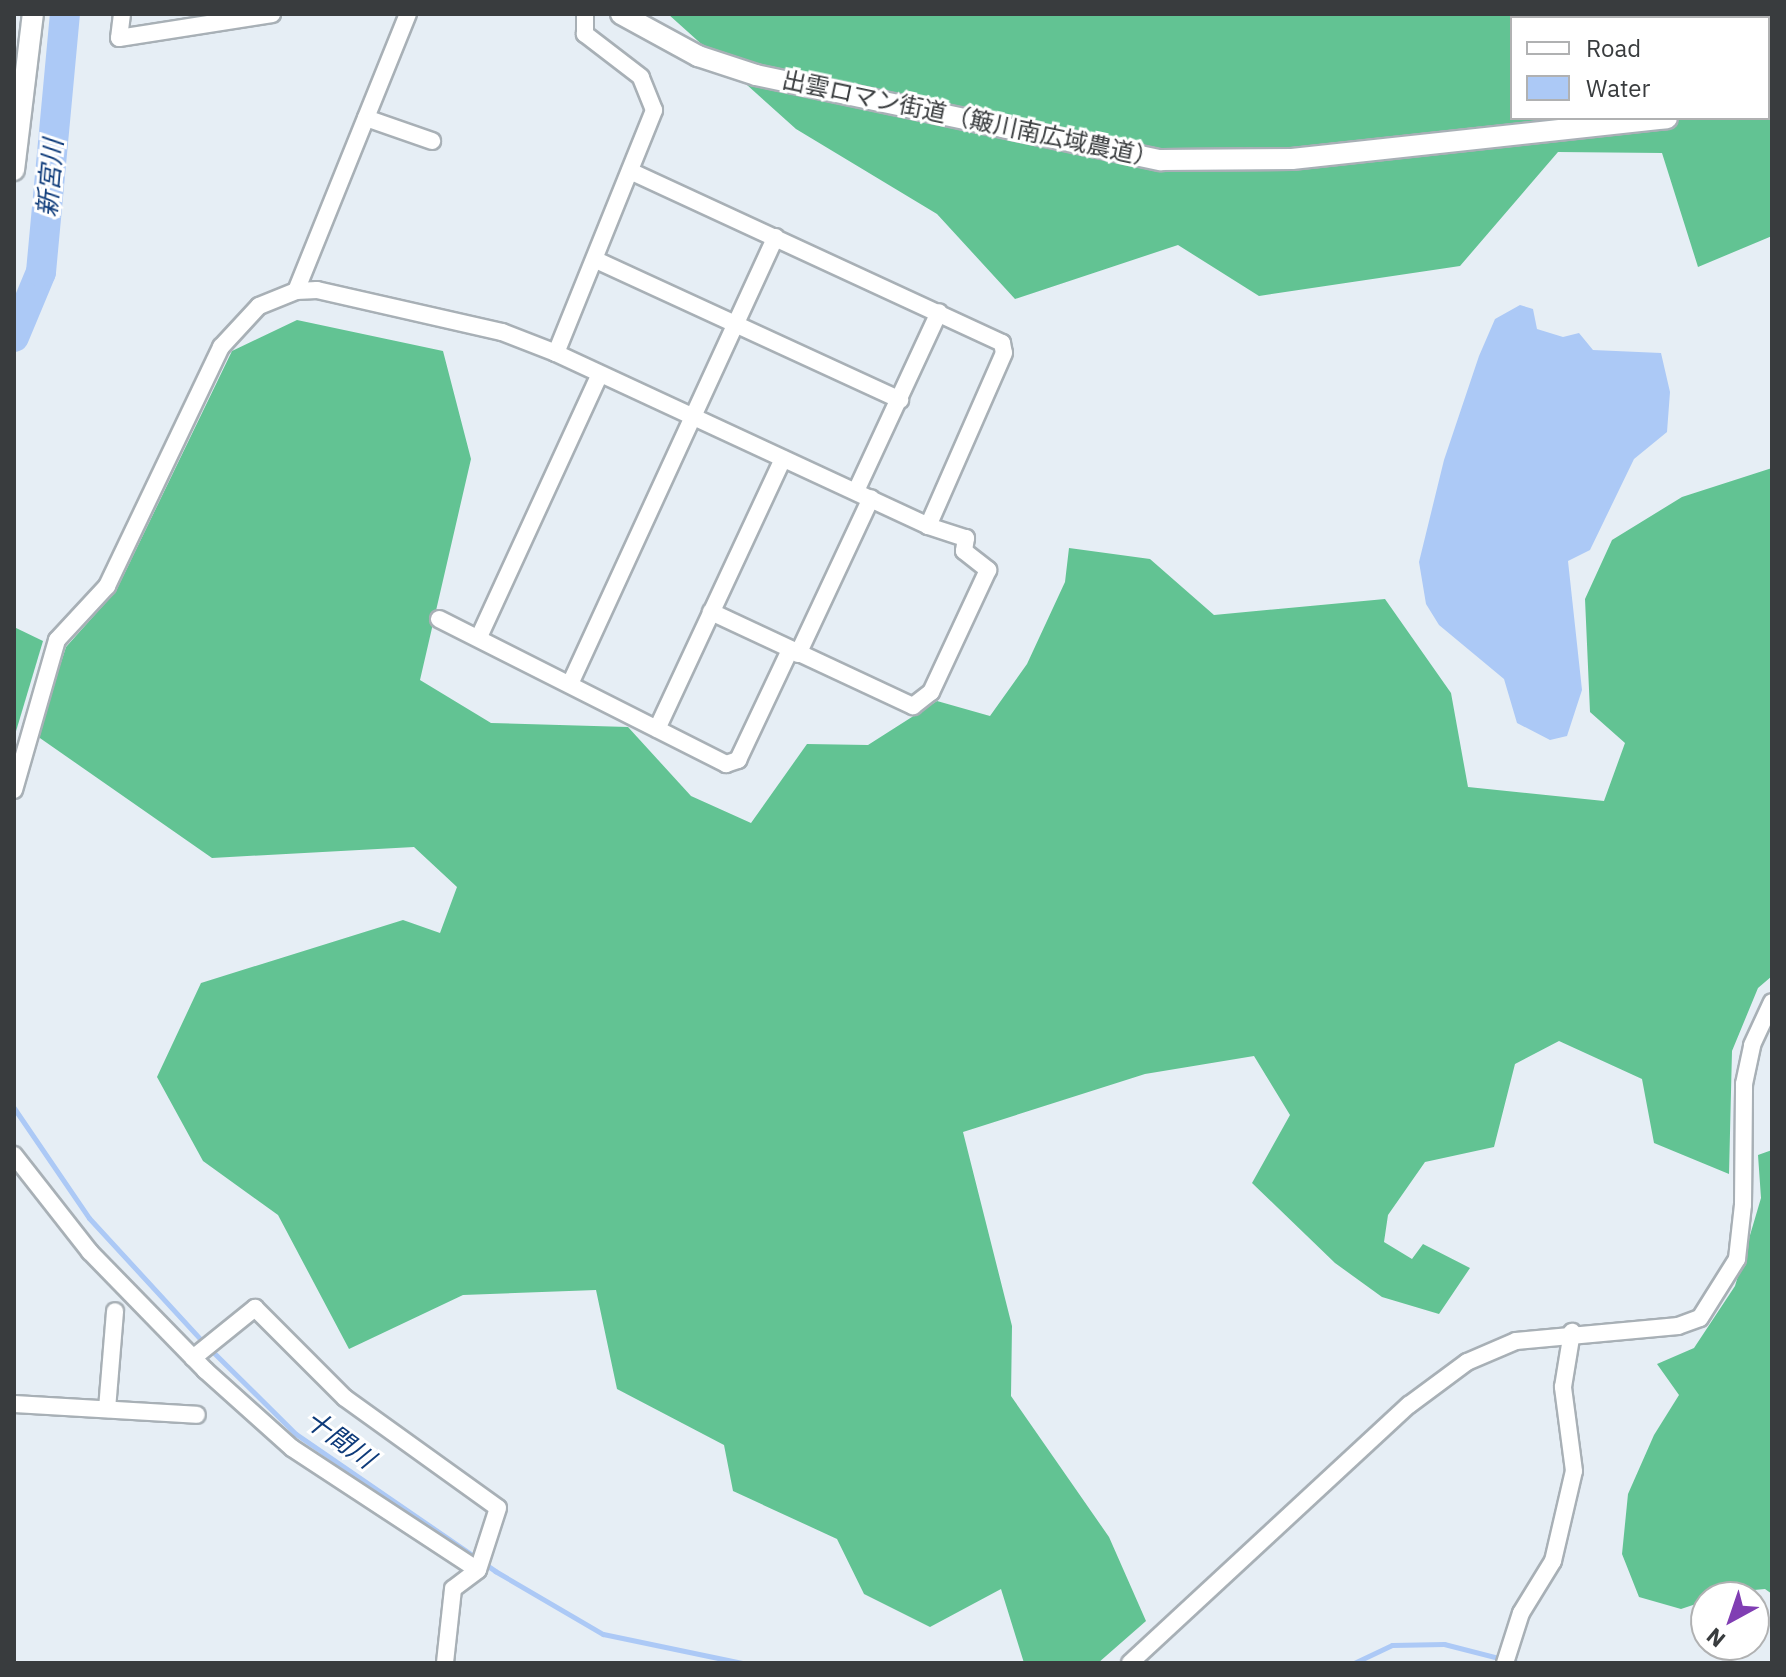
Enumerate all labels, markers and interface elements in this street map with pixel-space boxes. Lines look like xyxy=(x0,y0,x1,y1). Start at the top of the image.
legend xyxy=(1510,16,1770,120)
text: Road xyxy=(1586,32,1641,64)
street label: 出雲ロマン街道（簸川南広域農道） xyxy=(779,65,1161,173)
text: Water xyxy=(1586,72,1650,104)
water label: 新宮川 xyxy=(31,138,69,218)
water label: 十間川 xyxy=(299,1403,381,1475)
north arrow xyxy=(1690,1581,1770,1661)
text: N xyxy=(1700,1622,1731,1654)

